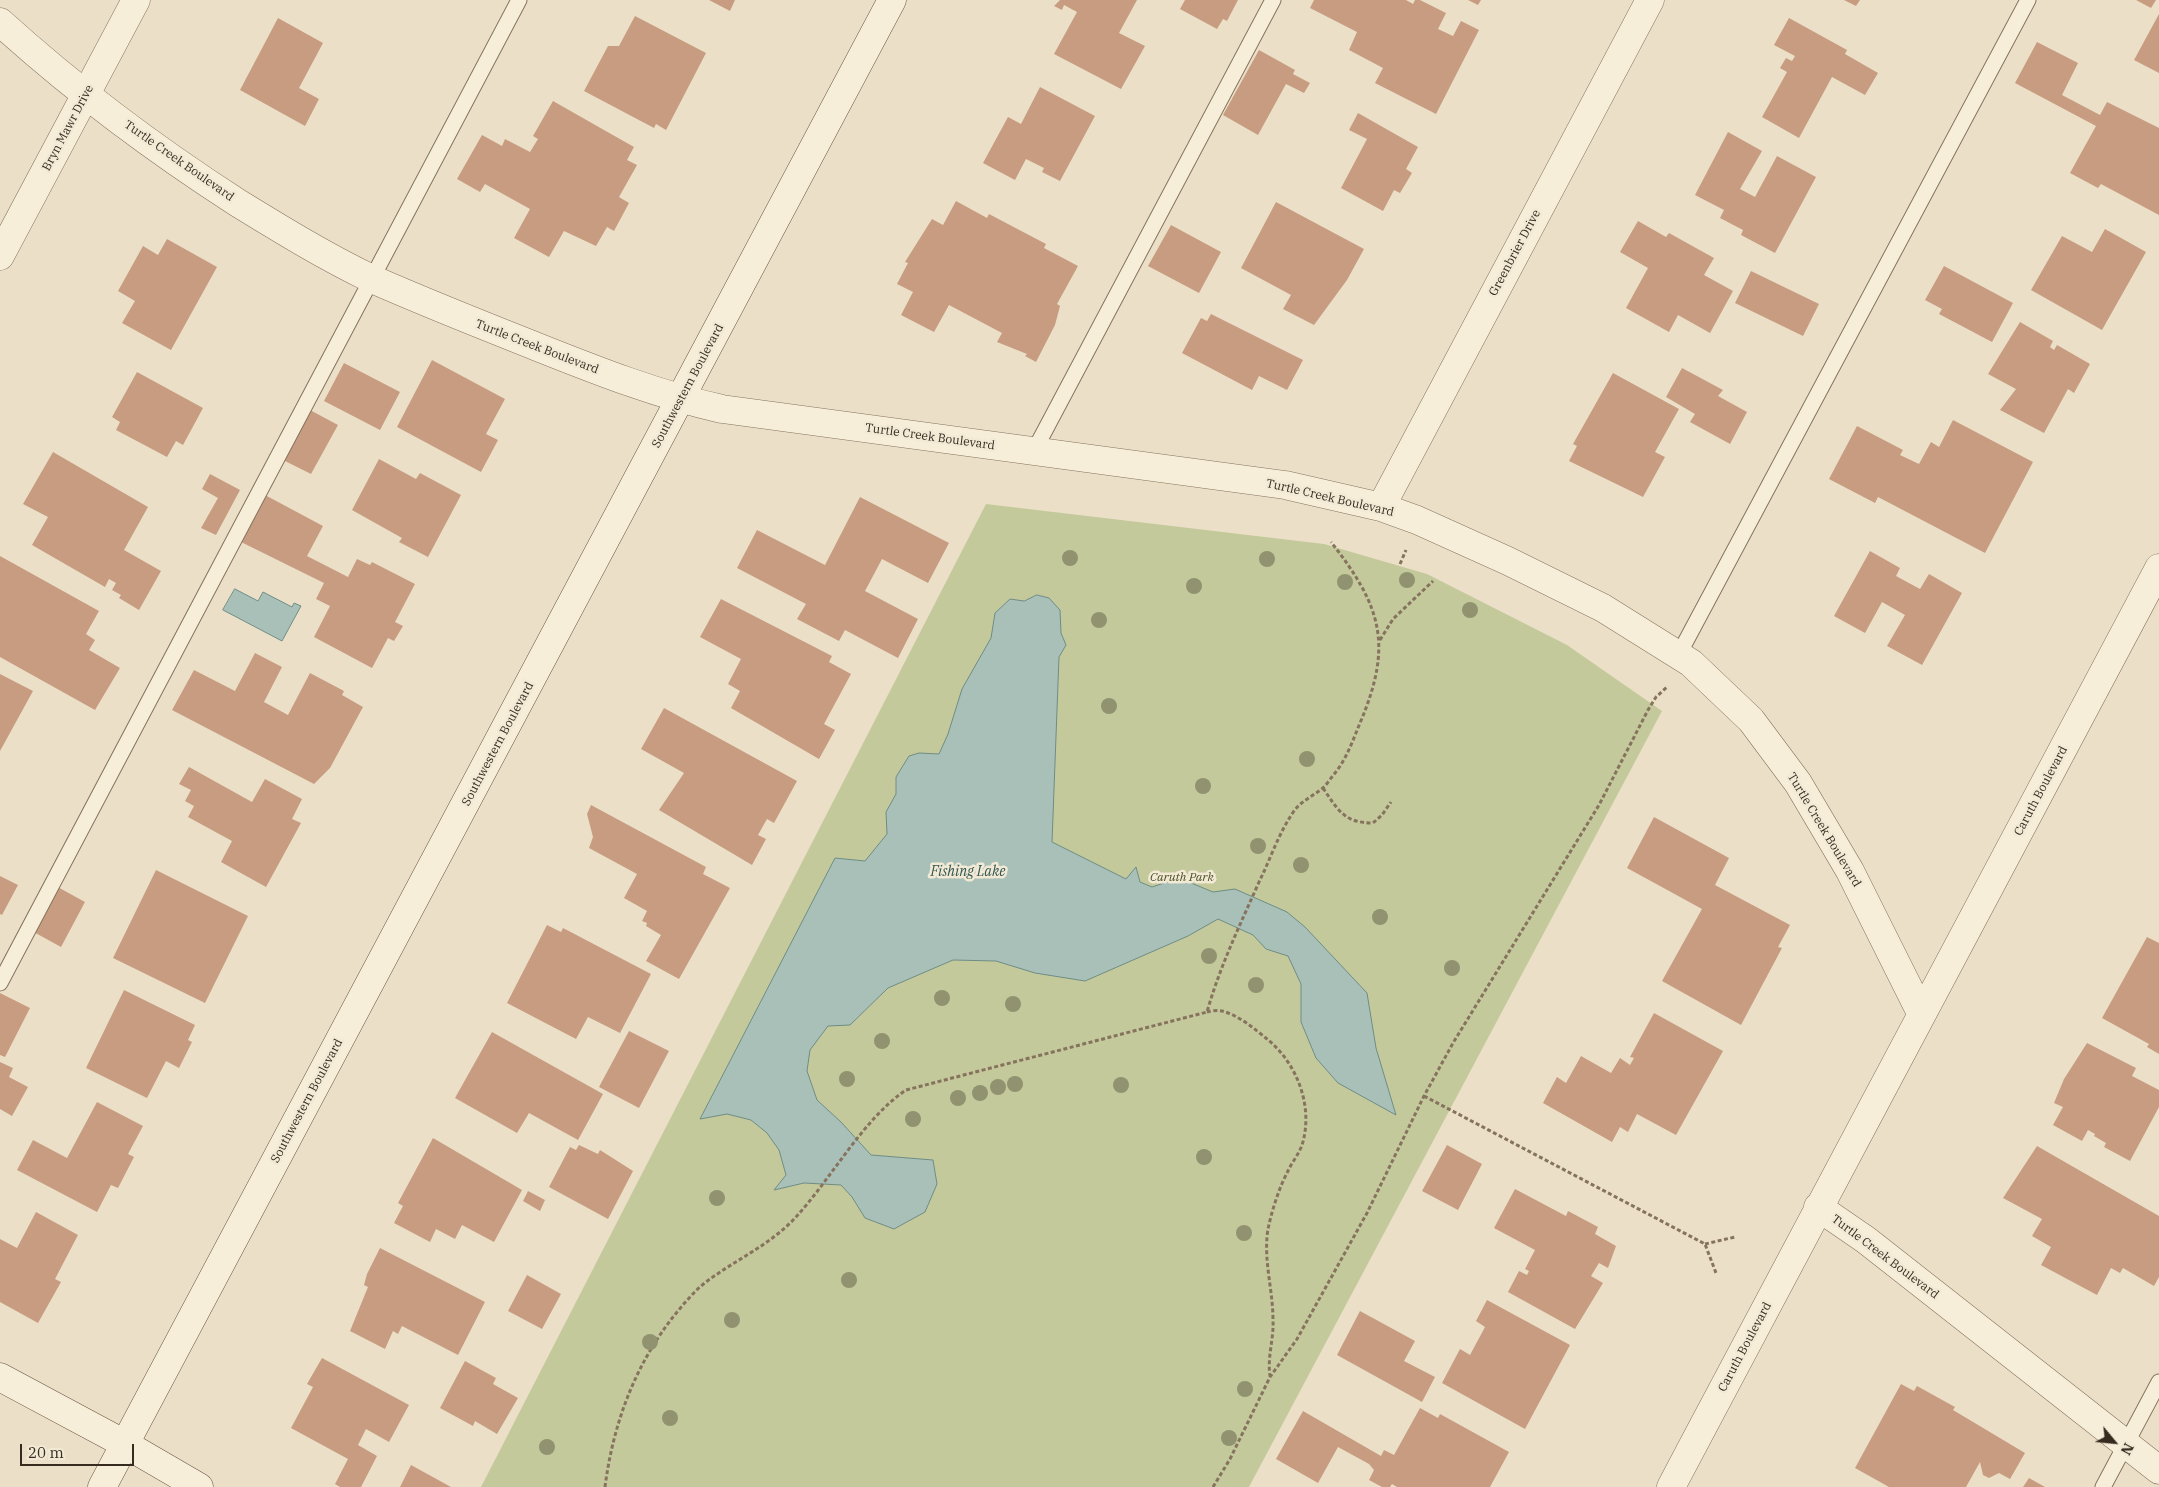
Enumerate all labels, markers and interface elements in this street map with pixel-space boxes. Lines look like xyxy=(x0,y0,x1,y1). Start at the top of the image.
street label: Bryn Mawr Drive xyxy=(39,83,97,173)
street label: Turtle Creek Boulevard xyxy=(121,118,237,204)
street label: Greenbrier Drive xyxy=(1486,207,1544,299)
street label: Turtle Creek Boulevard xyxy=(473,317,601,377)
street label: Southwestern Boulevard xyxy=(649,322,727,450)
street label: Turtle Creek Boulevard xyxy=(864,421,996,453)
street label: Turtle Creek Boulevard xyxy=(1265,476,1395,520)
street label: Southwestern Boulevard xyxy=(459,680,537,808)
street label: Caruth Boulevard xyxy=(2011,744,2071,838)
street label: Turtle Creek Boulevard xyxy=(1784,770,1864,890)
water label: Fishing Lake xyxy=(930,864,1006,880)
park label: Caruth Park xyxy=(1150,871,1214,885)
street label: Southwestern Boulevard xyxy=(268,1037,346,1165)
street label: Turtle Creek Boulevard xyxy=(1828,1212,1942,1302)
street label: Caruth Boulevard xyxy=(1715,1300,1775,1394)
north arrow xyxy=(2089,1417,2139,1467)
scale bar xyxy=(22,1434,136,1466)
text: N xyxy=(2117,1440,2138,1458)
text: 20 m xyxy=(28,1443,64,1462)

